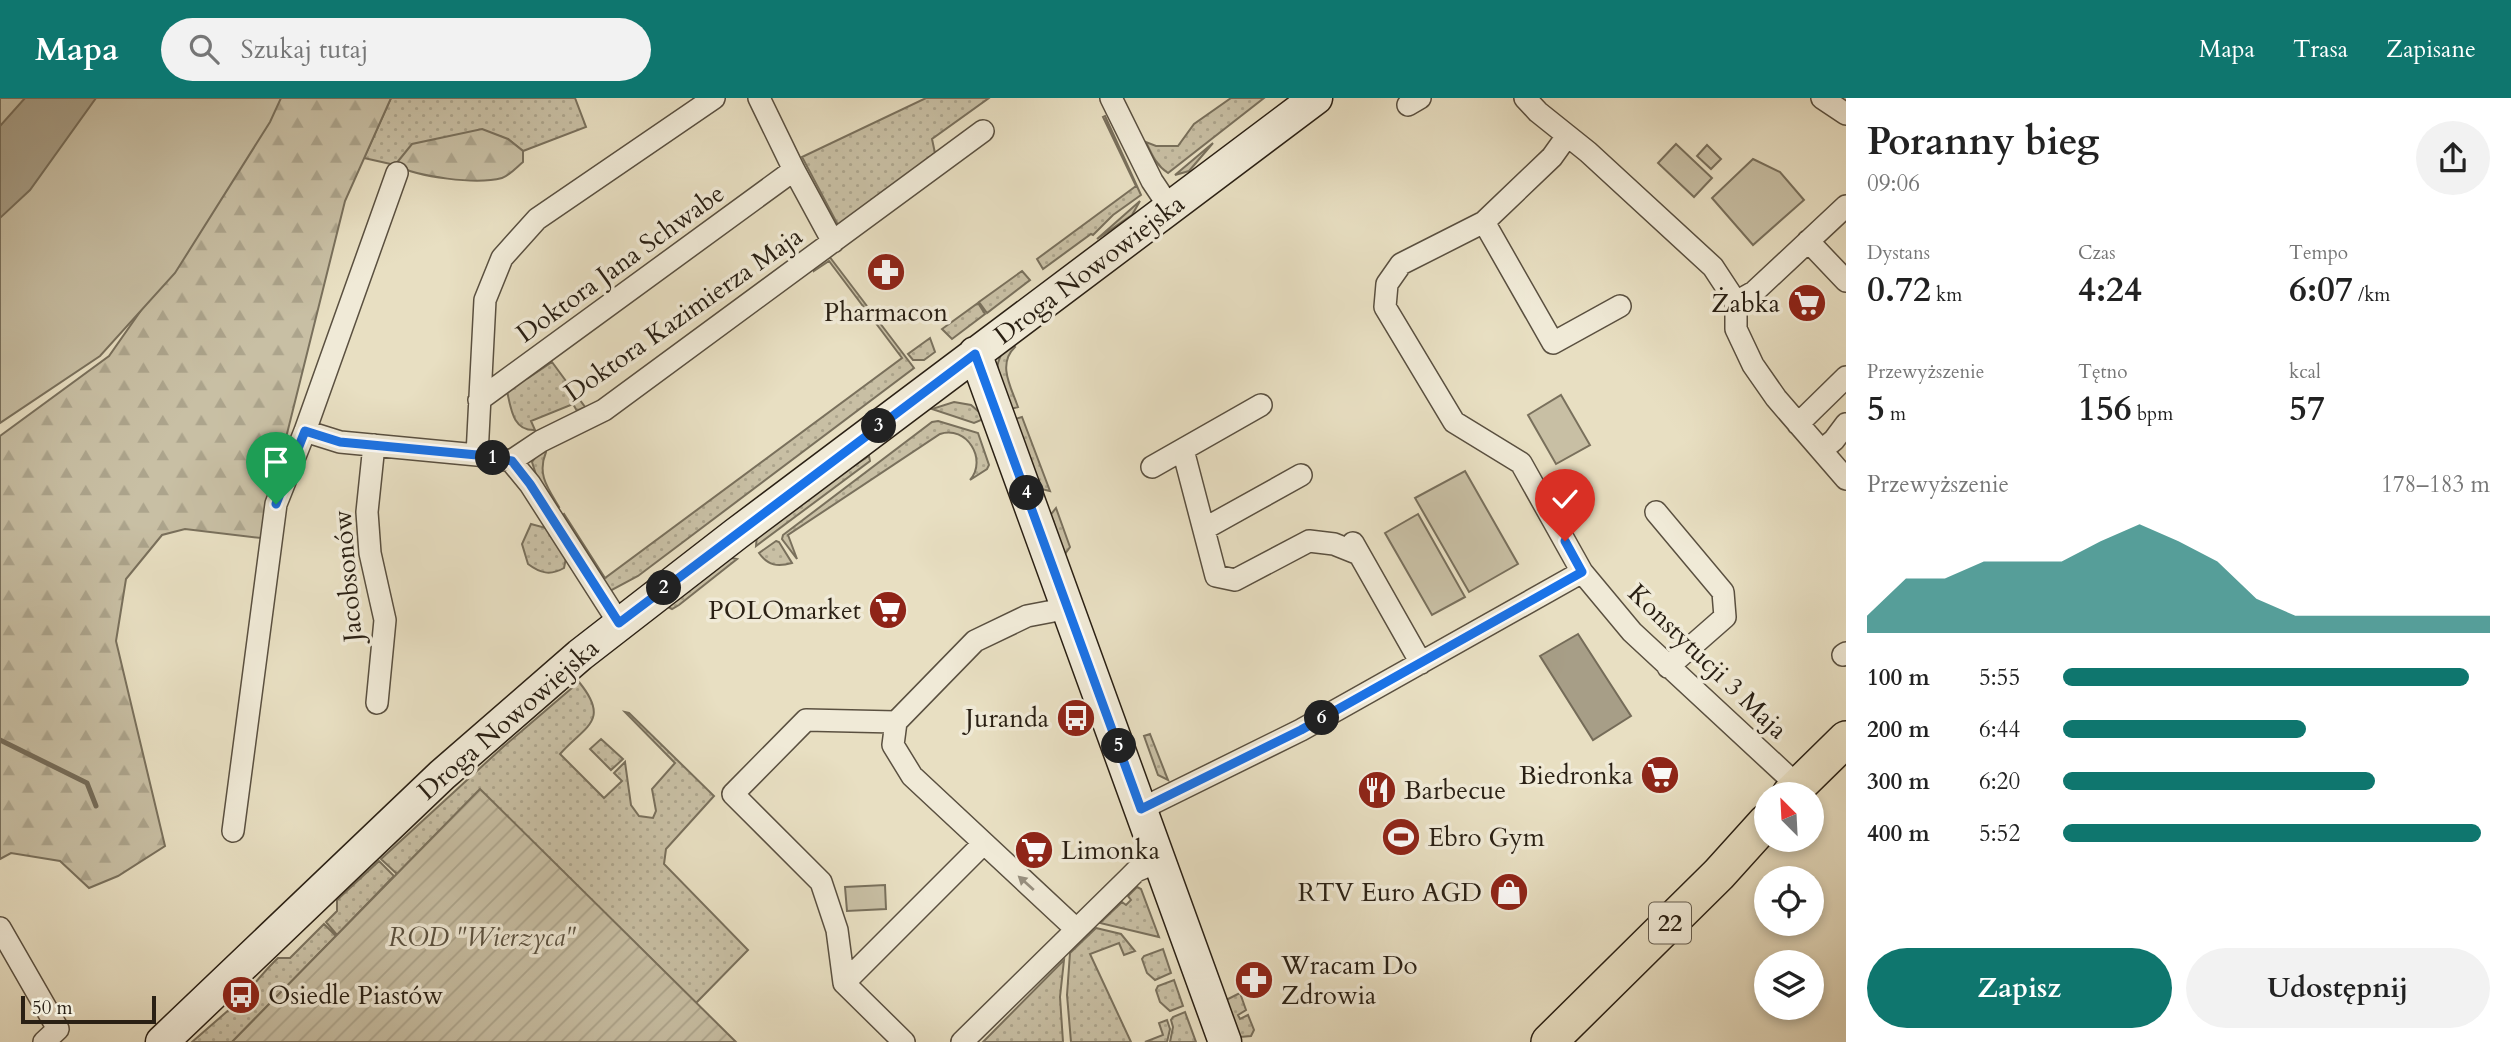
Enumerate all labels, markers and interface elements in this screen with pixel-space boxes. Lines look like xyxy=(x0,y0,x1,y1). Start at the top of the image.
search box xyxy=(161,18,651,81)
text: Mapa xyxy=(35,27,119,72)
icon: search xyxy=(185,30,223,68)
text: Szukaj tutaj xyxy=(241,32,368,67)
text: Mapa xyxy=(2199,33,2255,66)
text: Trasa xyxy=(2293,33,2348,66)
text: Zapisane xyxy=(2386,33,2476,66)
text: Poranny bieg xyxy=(1867,116,2099,168)
button: share xyxy=(2416,121,2490,195)
text: 09:06 xyxy=(1867,168,1920,199)
street label: Doktora Jana Schwabe xyxy=(509,176,731,351)
street label: Droga Nowowiejska xyxy=(987,186,1192,353)
street label: Doktora Kazimierza Maja xyxy=(557,219,809,410)
text: Dystans xyxy=(1867,240,1930,266)
text: Czas xyxy=(2078,240,2116,266)
text: Tempo xyxy=(2289,240,2348,266)
pharmacy icon: Pharmacon xyxy=(865,251,907,293)
text: 0.72 xyxy=(1867,266,1931,314)
text: 4:24 xyxy=(2078,266,2142,314)
text: 6:07 xyxy=(2289,266,2353,314)
supermarket icon: Żabka xyxy=(1786,282,1828,324)
text: km xyxy=(1931,282,1962,308)
text: /km xyxy=(2353,282,2390,308)
place label: Żabka xyxy=(1711,286,1780,321)
place label: Pharmacon xyxy=(824,295,948,330)
text: Przewyższenie xyxy=(1867,359,1984,385)
text: Tętno xyxy=(2078,359,2128,385)
text: kcal xyxy=(2289,359,2321,385)
text: 5 xyxy=(1867,385,1885,433)
text: 156 xyxy=(2078,385,2132,433)
text: 57 xyxy=(2289,385,2325,433)
text: m xyxy=(1885,401,1906,427)
text: bpm xyxy=(2132,401,2173,427)
pin: 3 xyxy=(862,408,896,444)
text: 3 xyxy=(874,412,883,438)
pin xyxy=(246,432,306,504)
pin: 1 xyxy=(476,440,510,476)
icon: arrive xyxy=(257,443,295,481)
text: 1 xyxy=(488,444,497,470)
pin xyxy=(1535,469,1595,541)
text: Przewyższenie xyxy=(1867,469,2009,500)
text: 178–183 m xyxy=(2381,469,2490,500)
pin: 4 xyxy=(1010,476,1044,510)
text: 4 xyxy=(1022,479,1031,505)
icon: check xyxy=(1546,480,1584,518)
street label: Jacobsonów xyxy=(324,508,371,647)
pin: 2 xyxy=(646,570,682,606)
text: 2 xyxy=(659,574,668,600)
street label: Konstytucji 3 Maja xyxy=(1620,576,1795,747)
supermarket icon: POLOmarket xyxy=(867,589,909,631)
place label: POLOmarket xyxy=(708,593,861,628)
street label: Droga Nowowiejska xyxy=(410,631,607,808)
text: 100 m xyxy=(1867,662,1930,693)
text: 5:55 xyxy=(1979,662,2020,693)
bus stop icon: Juranda xyxy=(1055,697,1097,739)
pin: 6 xyxy=(1304,700,1340,736)
place label: Juranda xyxy=(961,701,1049,736)
text: 6 xyxy=(1317,704,1326,730)
text: 200 m xyxy=(1867,714,1930,745)
text: 6:44 xyxy=(1979,714,2020,745)
pin: 5 xyxy=(1102,728,1136,764)
text: 5 xyxy=(1114,732,1123,758)
supermarket icon: Biedronka xyxy=(1639,754,1681,796)
place label: Biedronka xyxy=(1519,758,1633,793)
text: 300 m xyxy=(1867,766,1930,797)
text: 6:20 xyxy=(1979,766,2020,797)
restaurant icon: Barbecue xyxy=(1356,769,1398,811)
place label: Barbecue xyxy=(1404,773,1506,808)
north arrow xyxy=(1754,782,1824,852)
map controls xyxy=(1754,782,1824,1020)
sports icon: Ebro Gym xyxy=(1380,816,1422,858)
text: 400 m xyxy=(1867,818,1930,849)
text: 5:52 xyxy=(1979,818,2020,849)
place label: Ebro Gym xyxy=(1428,820,1545,855)
supermarket icon: Limonka xyxy=(1013,829,1055,871)
place label: Limonka xyxy=(1061,833,1160,868)
button: locate xyxy=(1754,866,1824,936)
shop icon: RTV Euro AGD xyxy=(1488,871,1530,913)
one-way arrow xyxy=(1018,875,1035,891)
place label: RTV Euro AGD xyxy=(1298,875,1482,910)
road number: 22 xyxy=(1649,902,1691,944)
park label: ROD "Wierzyca" xyxy=(388,920,576,955)
place label: Wracam Do Zdrowia xyxy=(1280,948,1418,1013)
button: Zapisz xyxy=(1867,948,2172,1028)
button: Udostępnij xyxy=(2186,948,2490,1028)
button: layers xyxy=(1754,950,1824,1020)
pharmacy icon: Wracam Do Zdrowia xyxy=(1233,959,1275,1001)
bus stop icon: Osiedle Piastów xyxy=(220,974,262,1016)
place label: Osiedle Piastów xyxy=(268,978,443,1013)
scale bar xyxy=(21,993,156,1025)
text: 50 m xyxy=(32,995,73,1021)

